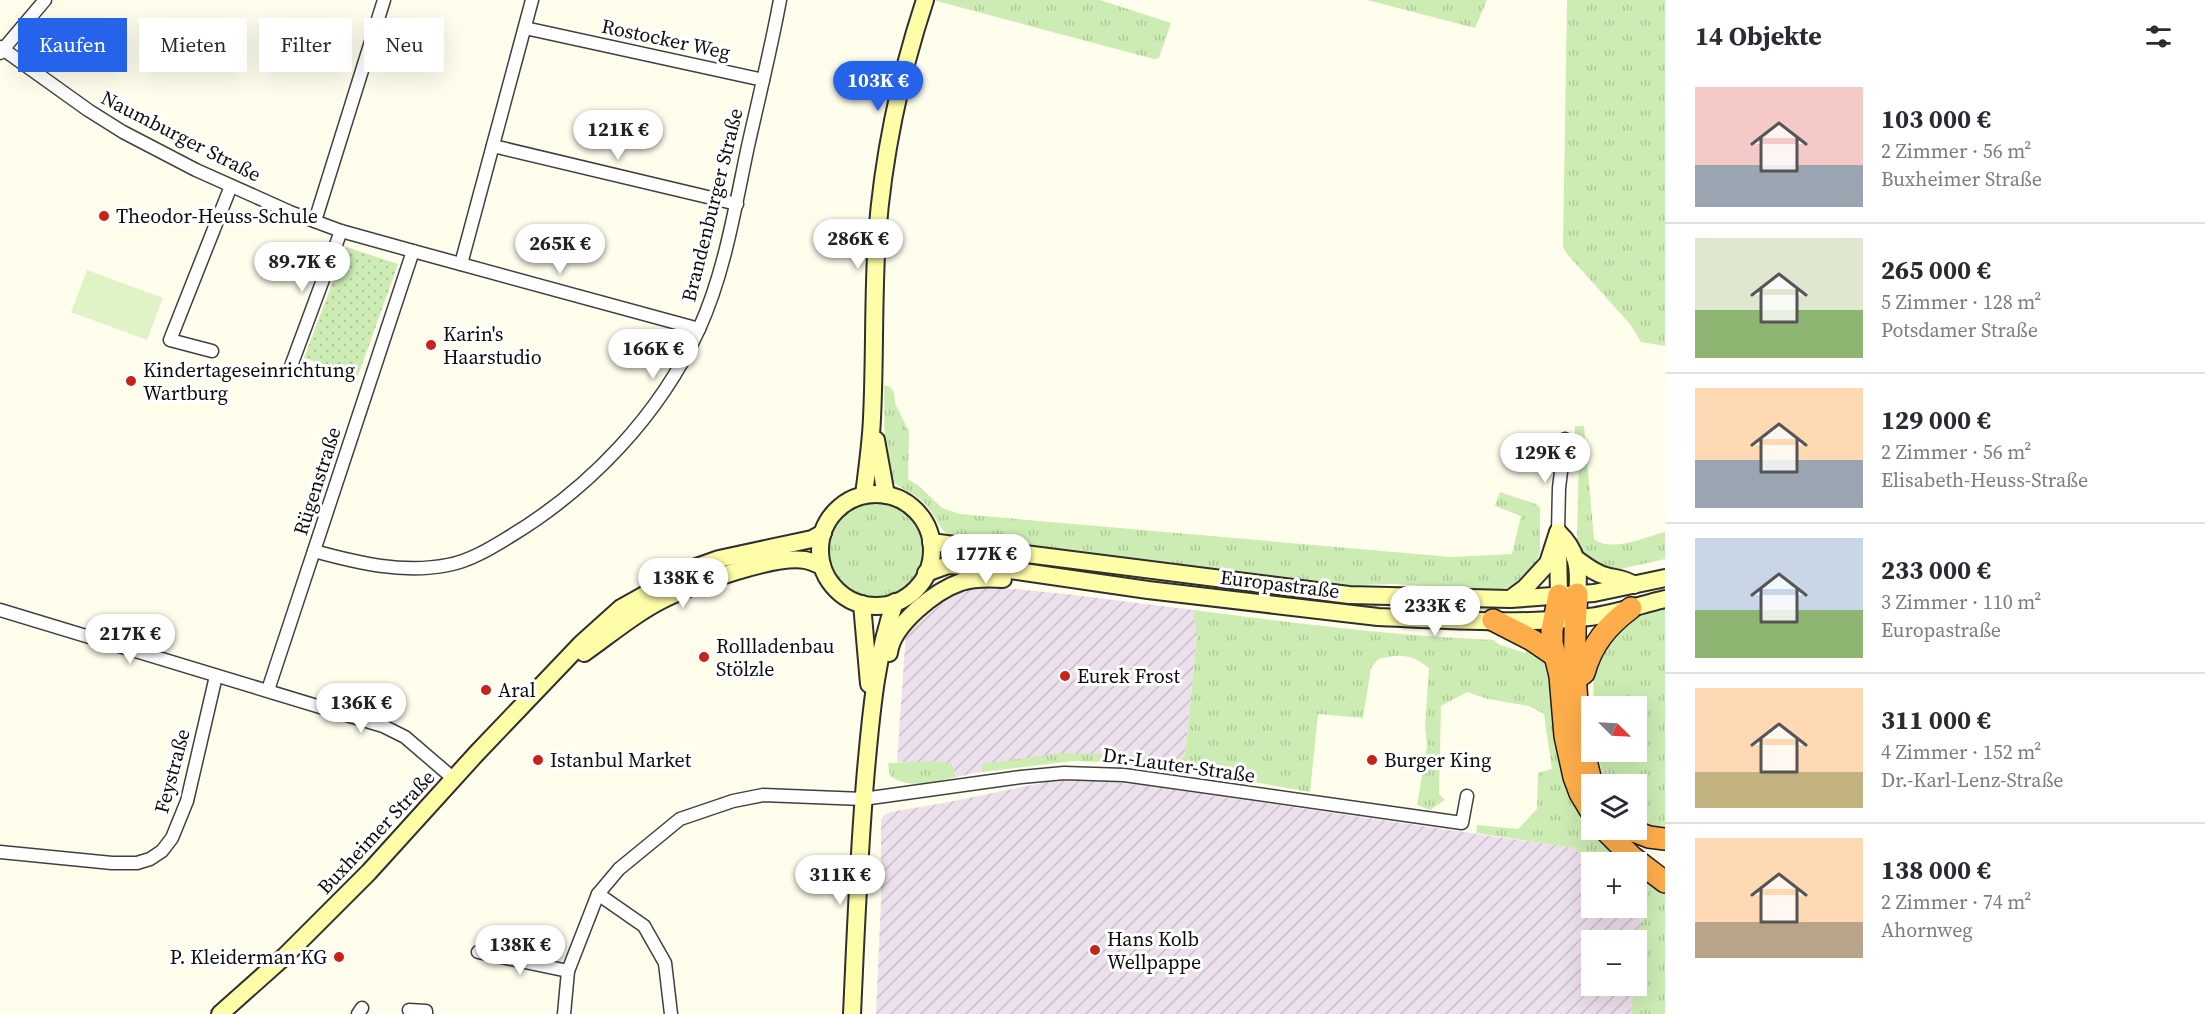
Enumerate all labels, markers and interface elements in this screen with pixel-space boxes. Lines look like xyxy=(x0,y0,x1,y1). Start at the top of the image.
street label: Rostocker Weg xyxy=(599,12,733,66)
chip: Kaufen xyxy=(18,18,127,72)
chip: Mieten xyxy=(139,18,247,72)
chip: Filter xyxy=(259,18,352,72)
chip: Neu xyxy=(364,18,444,72)
text: 14 Objekte xyxy=(1695,18,1822,54)
icon: filters xyxy=(2142,20,2175,53)
pin: 103K € xyxy=(829,61,927,112)
text: 103K € xyxy=(847,66,909,94)
street label: Naumburger Straße xyxy=(96,84,266,188)
text: 103 000 € xyxy=(1881,101,1991,137)
street label: Brandenburger Straße xyxy=(674,105,750,305)
pin: 121K € xyxy=(569,110,667,161)
icon: home xyxy=(1743,111,1815,183)
text: 121K € xyxy=(587,115,649,143)
text: 2 Zimmer · 56 m² xyxy=(1881,137,2031,165)
text: Buxheimer Straße xyxy=(1881,165,2042,193)
place label: Theodor-Heuss-Schule xyxy=(116,202,318,230)
marker: Theodor-Heuss-Schule xyxy=(97,209,111,223)
pin: 286K € xyxy=(809,219,907,270)
pin: 265K € xyxy=(511,224,609,275)
text: 286K € xyxy=(827,224,889,252)
text: 265K € xyxy=(529,229,591,257)
pin: 89.7K € xyxy=(247,242,357,293)
text: 89.7K € xyxy=(268,247,336,275)
text: 265 000 € xyxy=(1881,252,1991,288)
icon: home xyxy=(1743,262,1815,334)
text: 5 Zimmer · 128 m² xyxy=(1881,288,2041,316)
text: Potsdamer Straße xyxy=(1881,316,2038,344)
place label: Karin's Haarstudio xyxy=(443,320,542,371)
pin: 166K € xyxy=(604,329,702,380)
text: 166K € xyxy=(622,334,684,362)
marker: Karin's Haarstudio xyxy=(424,338,438,352)
place label: Kindertageseinrichtung Wartburg xyxy=(143,356,355,407)
marker: Kindertageseinrichtung Wartburg xyxy=(124,374,138,388)
text: 129 000 € xyxy=(1881,402,1991,438)
icon: home xyxy=(1743,412,1815,484)
street label: Rügenstraße xyxy=(286,423,348,539)
pin: 129K € xyxy=(1496,433,1594,484)
text: 129K € xyxy=(1514,438,1576,466)
text: 2 Zimmer · 56 m² xyxy=(1881,438,2031,466)
text: Elisabeth-Heuss-Straße xyxy=(1881,466,2088,494)
pin: 177K € xyxy=(937,534,1035,585)
text: 177K € xyxy=(955,539,1017,567)
text: 233 000 € xyxy=(1881,552,1991,588)
pin: 138K € xyxy=(634,558,732,609)
icon: home xyxy=(1743,562,1815,634)
text: 138K € xyxy=(652,563,714,591)
street label: Europastraße xyxy=(1219,563,1341,605)
pin: 233K € xyxy=(1386,586,1484,637)
text: 3 Zimmer · 110 m² xyxy=(1881,588,2041,616)
text: 233K € xyxy=(1404,591,1466,619)
pin: 217K € xyxy=(81,614,179,665)
text: Europastraße xyxy=(1881,616,2001,644)
text: 217K € xyxy=(99,619,161,647)
place label: Rollladenbau Stölzle xyxy=(716,632,835,683)
marker: Rollladenbau Stölzle xyxy=(697,650,711,664)
place label: Eurek Frost xyxy=(1077,662,1180,690)
marker: Eurek Frost xyxy=(1058,669,1072,683)
place label: Aral xyxy=(498,676,536,704)
pin: 136K € xyxy=(312,683,410,734)
marker: Aral xyxy=(479,683,493,697)
text: 136K € xyxy=(330,688,392,716)
north arrow xyxy=(1581,696,1647,762)
map controls xyxy=(1581,696,1647,996)
text: 311 000 € xyxy=(1881,702,1991,738)
icon: home xyxy=(1743,712,1815,784)
street label: Feystraße xyxy=(147,726,197,816)
text: 4 Zimmer · 152 m² xyxy=(1881,738,2041,766)
street label: Dr.-Lauter-Straße xyxy=(1101,740,1257,790)
place label: Istanbul Market xyxy=(550,746,692,774)
place label: Burger King xyxy=(1384,746,1491,774)
marker: Istanbul Market xyxy=(531,753,545,767)
marker: Burger King xyxy=(1365,753,1379,767)
street label: Buxheimer Straße xyxy=(311,764,441,900)
text: Dr.-Karl-Lenz-Straße xyxy=(1881,766,2064,794)
button: layers xyxy=(1581,774,1647,840)
button: + xyxy=(1581,852,1647,918)
text: 138 000 € xyxy=(1881,852,1991,888)
pin: 311K € xyxy=(791,855,889,906)
text: 311K € xyxy=(809,860,871,888)
icon: home xyxy=(1743,862,1815,934)
text: 2 Zimmer · 74 m² xyxy=(1881,888,2031,916)
text: Ahornweg xyxy=(1881,916,1973,944)
pin: 138K € xyxy=(471,925,569,976)
place label: Hans Kolb Wellpappe xyxy=(1107,925,1201,976)
text: 138K € xyxy=(489,930,551,958)
button: − xyxy=(1581,930,1647,996)
place label: P. Kleiderman KG xyxy=(170,943,327,971)
marker: Hans Kolb Wellpappe xyxy=(1088,943,1102,957)
marker: P. Kleiderman KG xyxy=(332,950,346,964)

